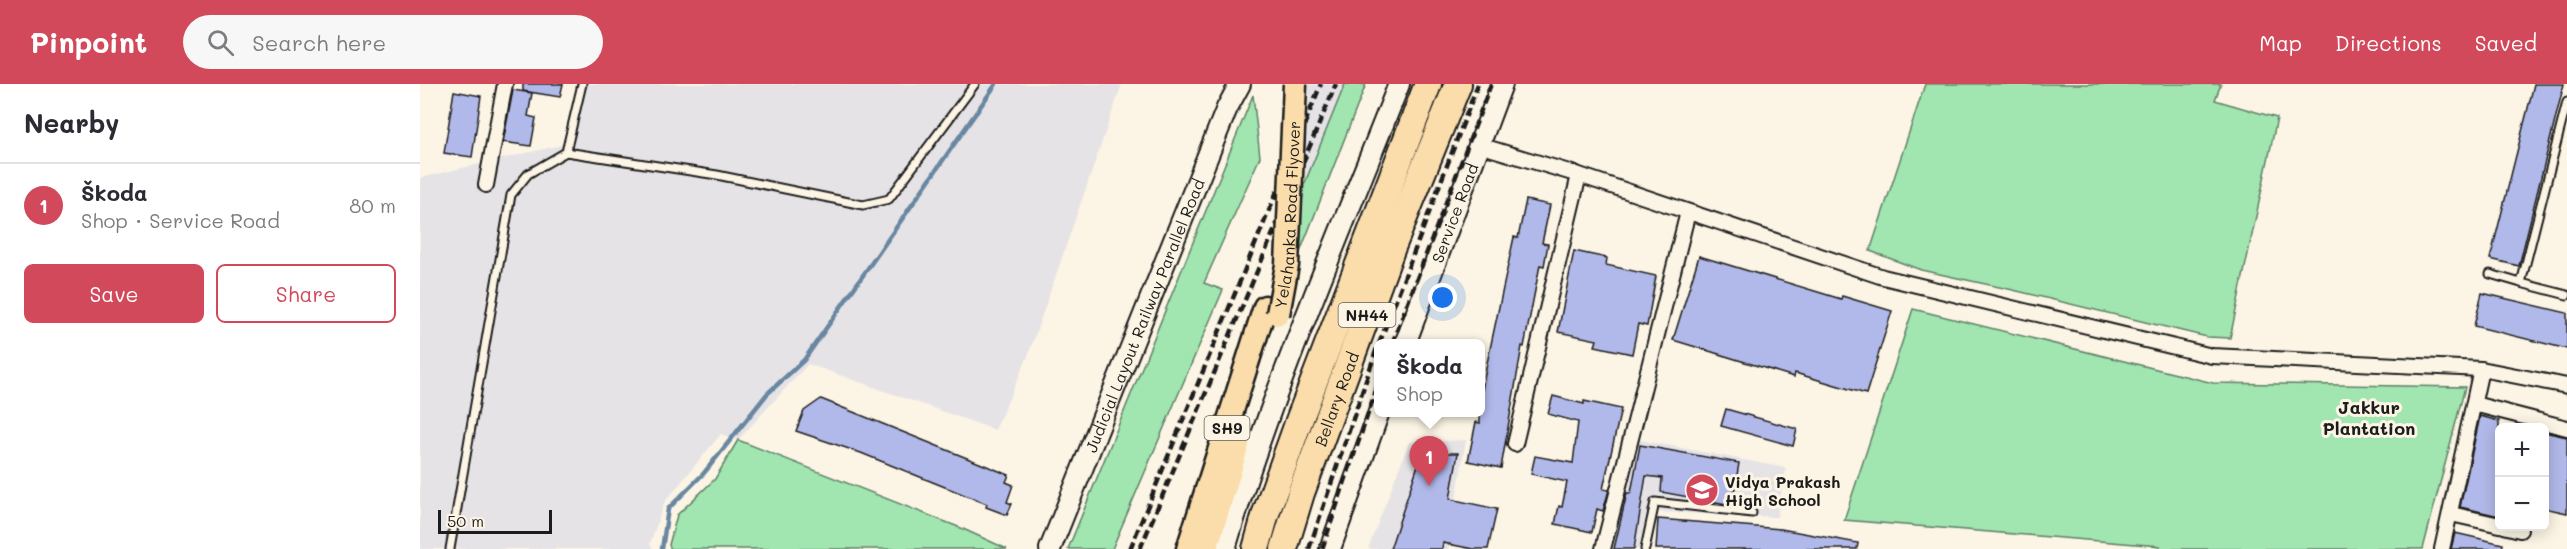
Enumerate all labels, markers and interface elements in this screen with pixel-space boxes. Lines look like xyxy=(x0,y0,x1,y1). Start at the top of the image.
search box xyxy=(183,15,603,69)
text: Pinpoint xyxy=(30,24,147,60)
icon: search xyxy=(204,26,237,59)
text: Search here xyxy=(252,28,386,57)
text: Map xyxy=(2259,29,2302,56)
text: Directions xyxy=(2335,29,2442,56)
text: Saved xyxy=(2475,29,2537,56)
text: Nearby xyxy=(24,106,119,140)
street label: Yelahanka Road Flyover xyxy=(1269,120,1304,310)
street label: Service Road xyxy=(1426,160,1482,266)
street label: Judicial Layout Railway Parallel Road xyxy=(1080,175,1208,455)
text: Škoda xyxy=(81,178,147,207)
text: 1 xyxy=(39,192,48,218)
text: 80 m xyxy=(349,192,396,218)
text: Shop · Service Road xyxy=(81,207,280,233)
button: Save xyxy=(24,264,204,323)
button: Share xyxy=(216,264,396,323)
your location xyxy=(1428,283,1457,312)
road number: NH44 xyxy=(1338,303,1396,327)
popup xyxy=(1374,339,1485,417)
street label: Bellary Road xyxy=(1309,349,1363,449)
text: Škoda xyxy=(1396,351,1463,380)
text: Shop xyxy=(1396,380,1443,406)
district label: Jakkur Plantation xyxy=(2323,395,2415,440)
road number: SH9 xyxy=(1204,416,1250,440)
map controls xyxy=(2495,423,2549,531)
button: + xyxy=(2495,423,2549,477)
pin: 1 xyxy=(1410,436,1448,486)
place label: Vidya Prakash High School xyxy=(1725,471,1840,510)
school or university icon: Vidya Prakash High School xyxy=(1684,472,1720,508)
button: − xyxy=(2495,477,2549,531)
scale bar xyxy=(438,507,552,534)
text: 50 m xyxy=(447,510,484,531)

